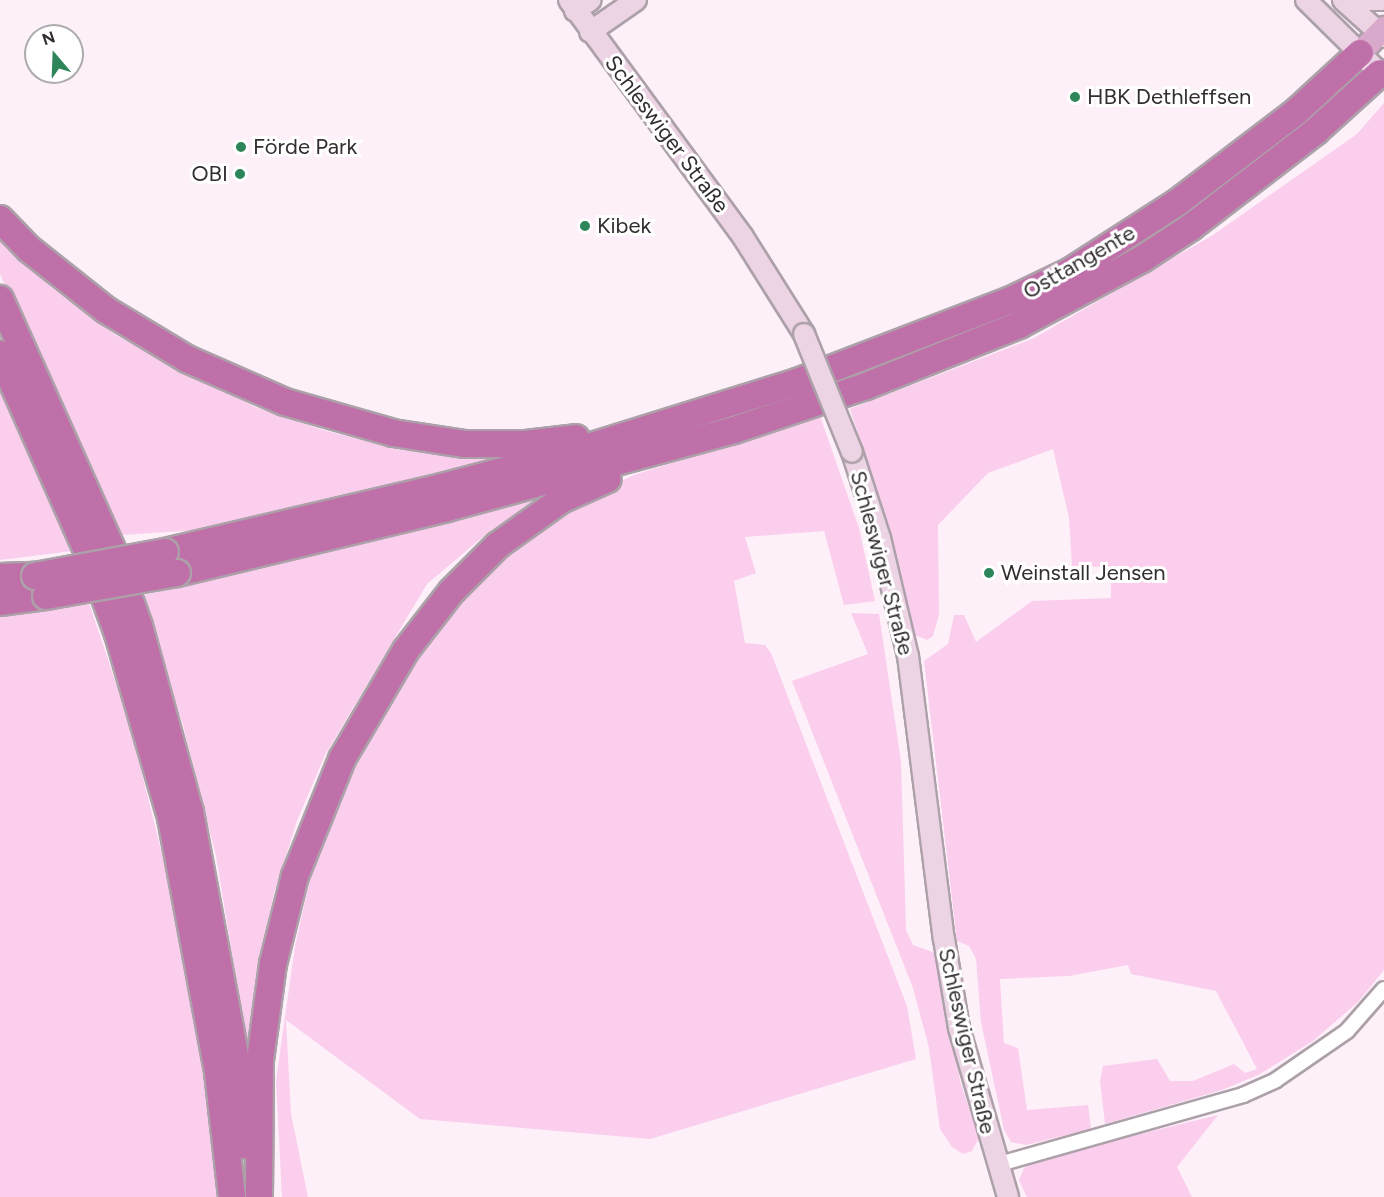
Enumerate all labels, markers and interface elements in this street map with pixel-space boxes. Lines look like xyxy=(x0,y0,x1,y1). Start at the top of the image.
north arrow xyxy=(24,24,84,84)
text: N xyxy=(40,27,58,49)
street label: Schleswiger Straße xyxy=(599,50,735,218)
place label: HBK Dethleffsen xyxy=(1087,84,1251,110)
marker: HBK Dethleffsen xyxy=(1068,90,1082,104)
place label: Förde Park xyxy=(253,134,357,160)
marker: Förde Park xyxy=(234,140,248,154)
place label: OBI xyxy=(192,161,228,187)
marker: OBI xyxy=(233,167,247,181)
place label: Kibek xyxy=(597,213,651,239)
marker: Kibek xyxy=(578,219,592,233)
street label: Osttangente xyxy=(1018,219,1140,305)
street label: Schleswiger Straße xyxy=(845,468,919,658)
place label: Weinstall Jensen xyxy=(1001,560,1166,586)
marker: Weinstall Jensen xyxy=(982,566,996,580)
street label: Schleswiger Straße xyxy=(933,946,1001,1136)

